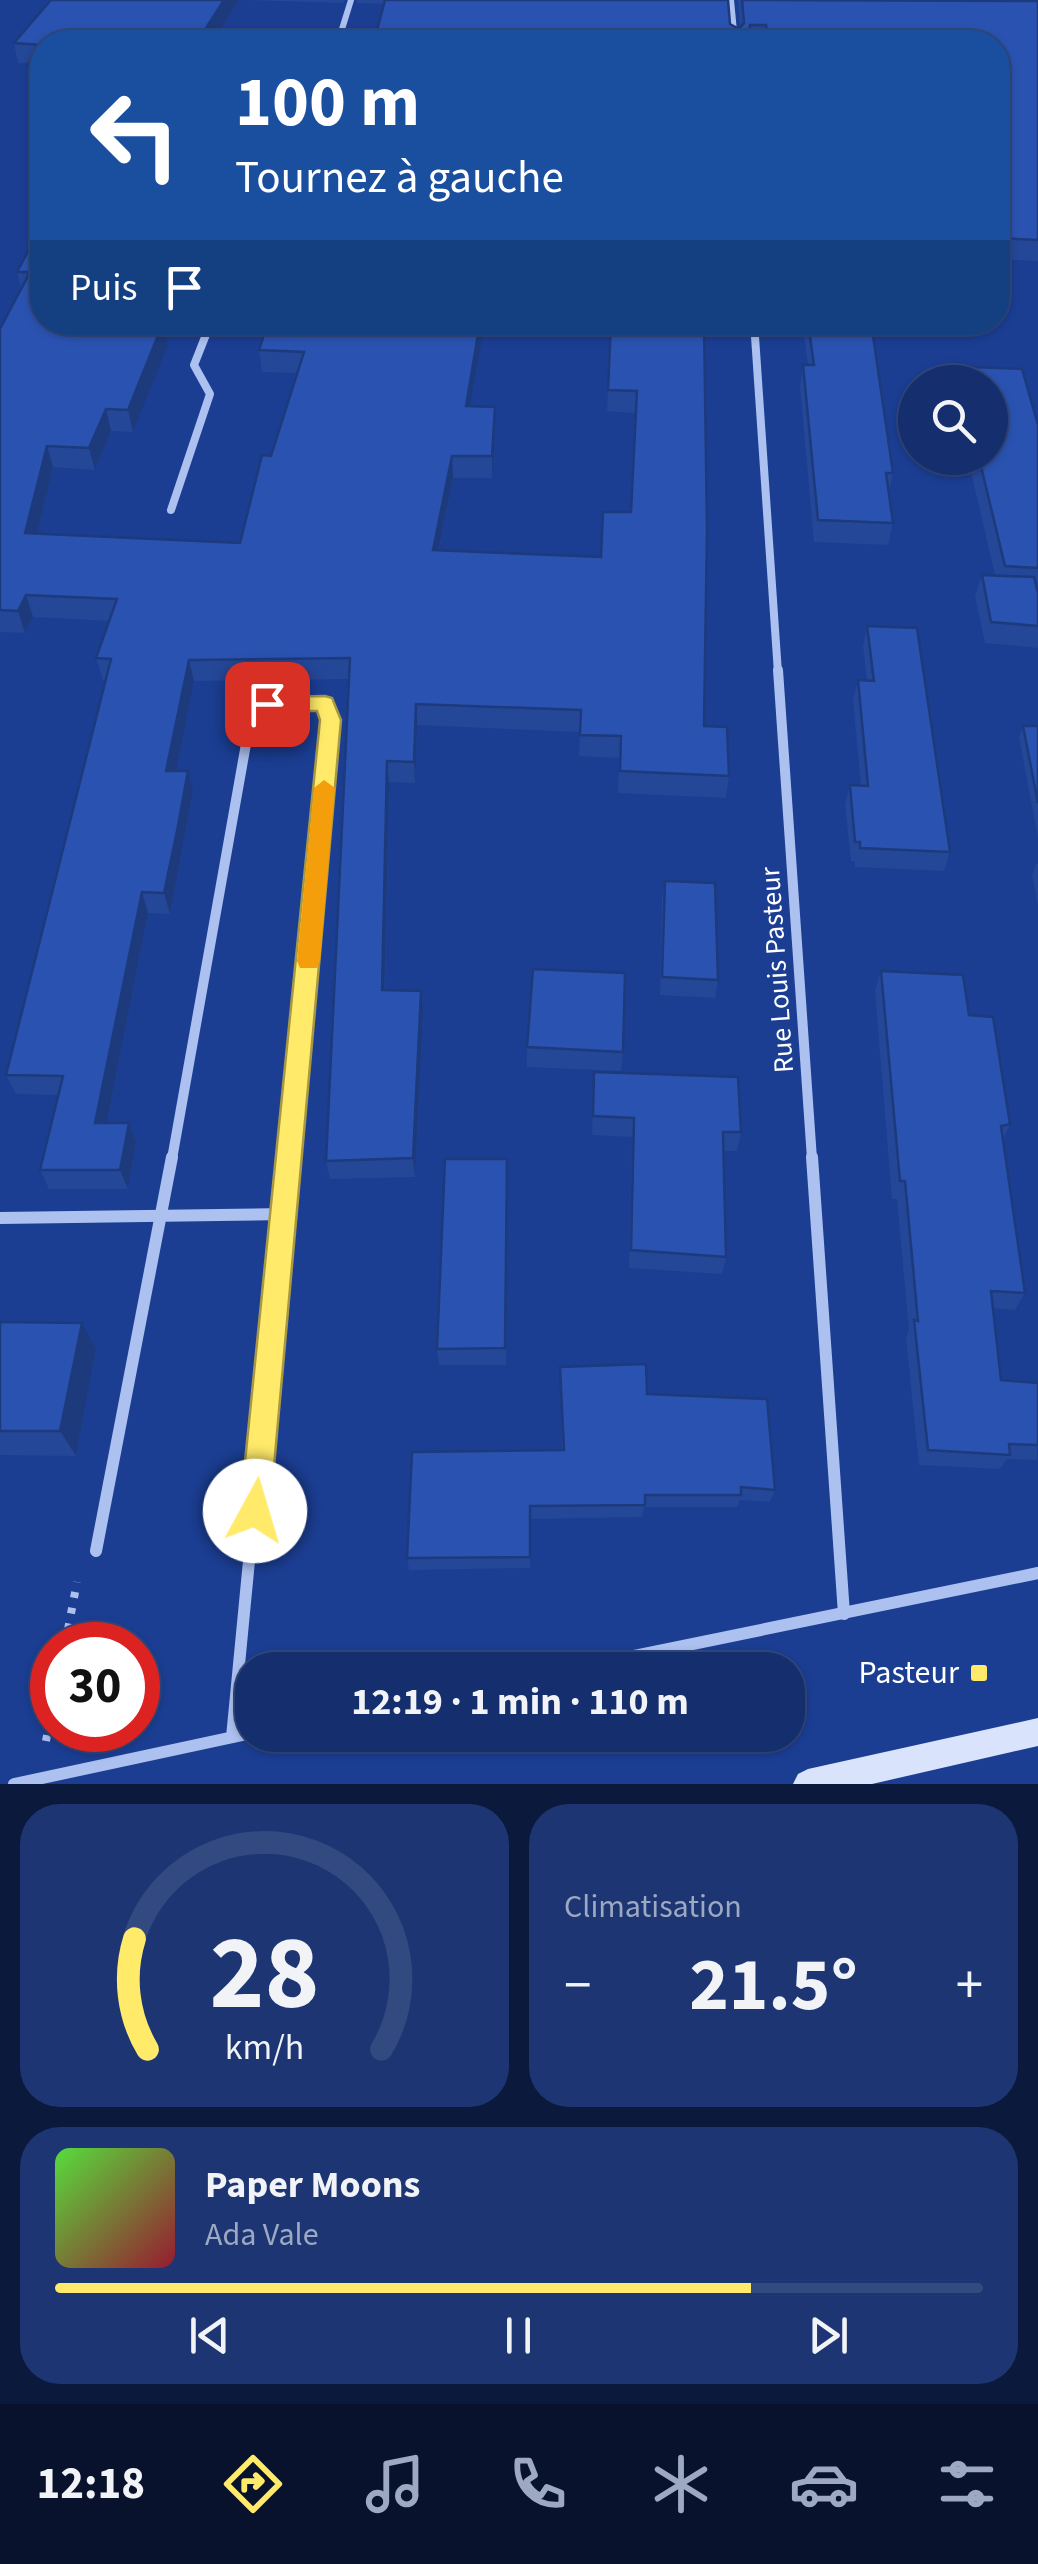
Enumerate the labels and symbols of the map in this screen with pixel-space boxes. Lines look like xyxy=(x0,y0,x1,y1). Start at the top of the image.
pin xyxy=(225,662,310,747)
street label: Rue Louis Pasteur xyxy=(750,865,804,1074)
position arrow xyxy=(203,1459,307,1563)
speed limit sign: 30 xyxy=(30,1622,160,1752)
place label: Pasteur xyxy=(859,1650,960,1696)
marker: Pasteur xyxy=(968,1662,990,1684)

